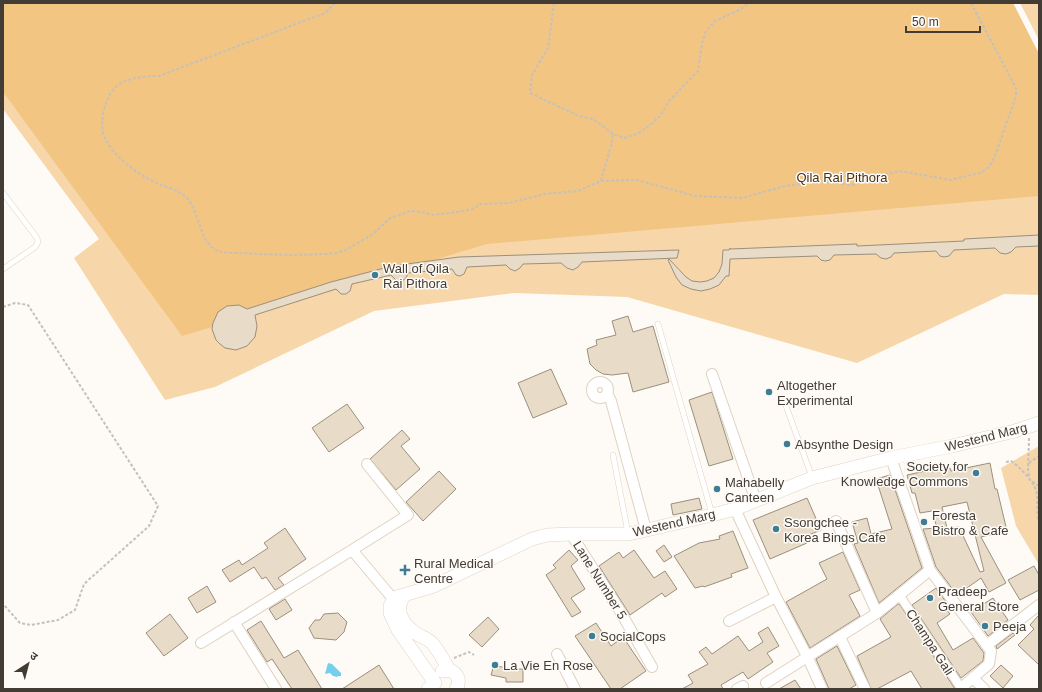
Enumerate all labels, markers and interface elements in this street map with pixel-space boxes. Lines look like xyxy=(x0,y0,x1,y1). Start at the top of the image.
scale bar xyxy=(906,8,980,34)
text: 50 m xyxy=(912,15,939,29)
park label: Qila Rai Pithora xyxy=(796,170,888,185)
place label: Wall of Qila Rai Pithora xyxy=(383,261,450,291)
marker: Wall of Qila Rai Pithora xyxy=(370,270,380,280)
place label: Altogether Experimental xyxy=(777,378,853,408)
marker: Altogether Experimental xyxy=(764,387,774,397)
street label: Westend Marg xyxy=(943,420,1029,454)
place label: Absynthe Design xyxy=(795,437,893,452)
marker: Absynthe Design xyxy=(782,439,792,449)
place label: Society for Knowledge Commons xyxy=(841,459,969,489)
marker: Society for Knowledge Commons xyxy=(971,468,981,478)
place label: Mahabelly Canteen xyxy=(725,475,785,505)
marker: Mahabelly Canteen xyxy=(712,484,722,494)
street label: Westend Marg xyxy=(631,506,717,540)
place label: Foresta Bistro & Cafe xyxy=(932,508,1009,538)
place label: Ssongchee - Korea Bings Cafe xyxy=(784,515,886,545)
marker: Foresta Bistro & Cafe xyxy=(919,517,929,527)
marker: Ssongchee - Korea Bings Cafe xyxy=(771,524,781,534)
street label: Lane Number 5 xyxy=(570,538,630,622)
place label: Rural Medical Centre xyxy=(414,556,494,586)
marker: Rural Medical Centre xyxy=(399,564,411,576)
place label: Pradeep General Store xyxy=(938,584,1019,614)
marker: Pradeep General Store xyxy=(925,593,935,603)
street label: Champa Gali xyxy=(903,606,957,678)
place label: Peeja xyxy=(993,619,1027,634)
marker: Peeja xyxy=(980,621,990,631)
place label: SocialCops xyxy=(600,629,666,644)
marker: SocialCops xyxy=(587,631,597,641)
north arrow xyxy=(8,644,48,684)
text: उ xyxy=(28,649,40,663)
place label: La Vie En Rose xyxy=(503,658,593,673)
marker: La Vie En Rose xyxy=(490,660,500,670)

